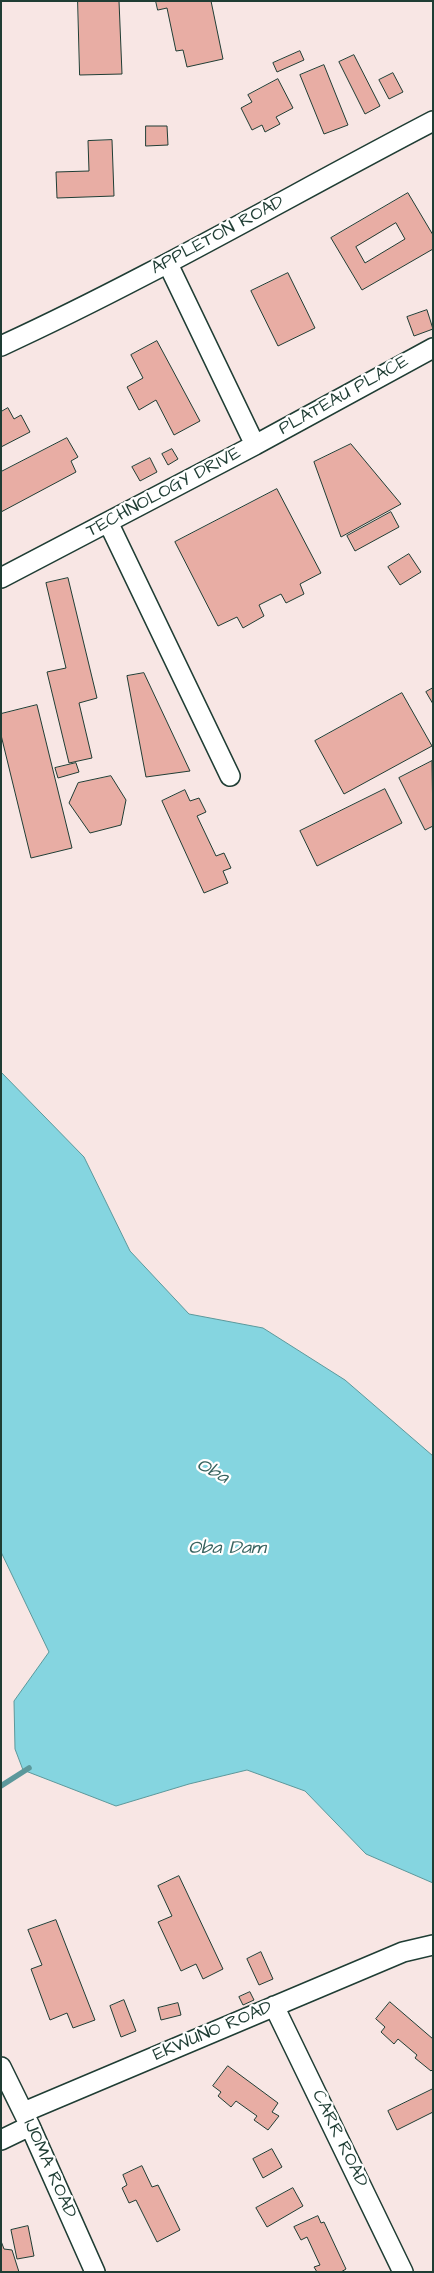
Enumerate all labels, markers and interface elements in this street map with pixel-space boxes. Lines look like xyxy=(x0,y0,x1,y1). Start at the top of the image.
street label: APPLETON ROAD xyxy=(148,192,288,280)
street label: PLATEAU PLACE xyxy=(275,351,413,441)
street label: TECHNOLOGY DRIVE xyxy=(83,443,245,543)
water label: Oba xyxy=(192,1454,232,1490)
water label: Oba Dam xyxy=(188,1538,266,1560)
street label: EKWUNO ROAD xyxy=(150,1997,276,2067)
street label: CARR ROAD xyxy=(306,2087,372,2191)
street label: IJOMA ROAD xyxy=(18,2116,80,2222)

